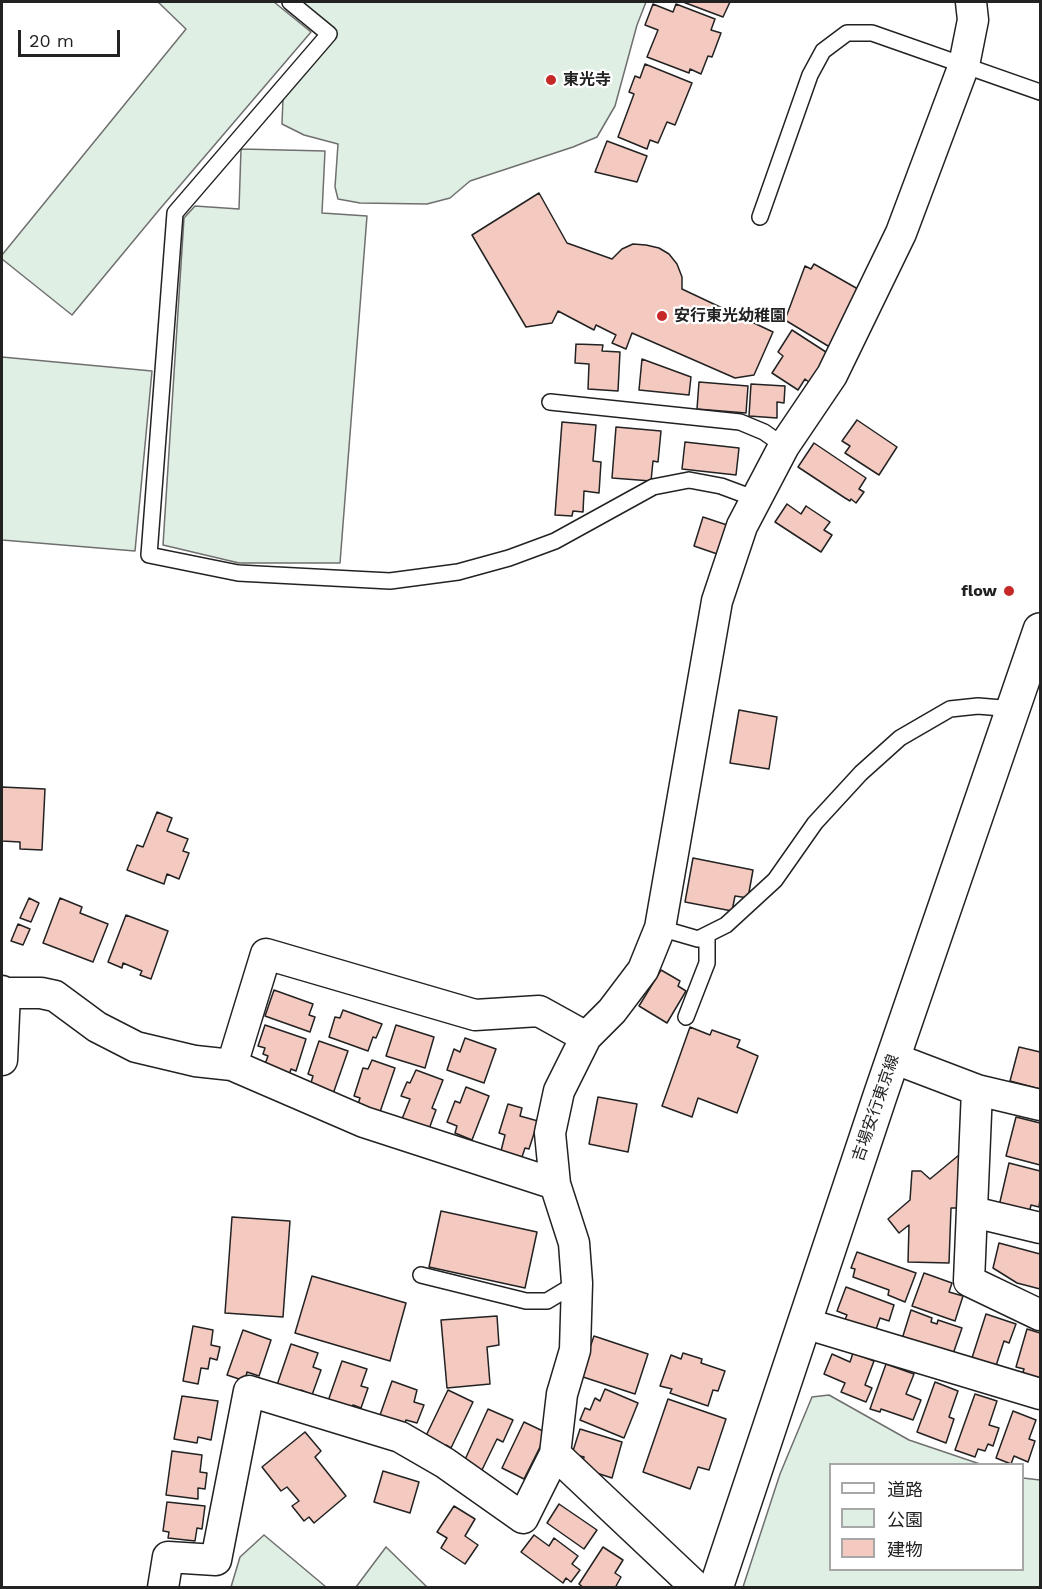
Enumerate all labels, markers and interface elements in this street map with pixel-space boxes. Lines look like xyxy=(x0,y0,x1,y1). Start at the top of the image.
scale bar xyxy=(21,18,123,56)
text: 20 m xyxy=(29,30,74,51)
place label: 東光寺 xyxy=(563,70,611,90)
marker: 東光寺 xyxy=(544,73,558,87)
place label: 安行東光幼稚園 xyxy=(674,306,786,326)
marker: 安行東光幼稚園 xyxy=(655,309,669,323)
place label: flow xyxy=(961,581,997,601)
marker: flow xyxy=(1002,584,1016,598)
street label: 吉場安行東京線 xyxy=(849,1052,903,1164)
legend xyxy=(829,1463,1024,1571)
text: 道路 xyxy=(887,1479,923,1500)
text: 公園 xyxy=(887,1509,923,1530)
text: 建物 xyxy=(887,1539,923,1560)

